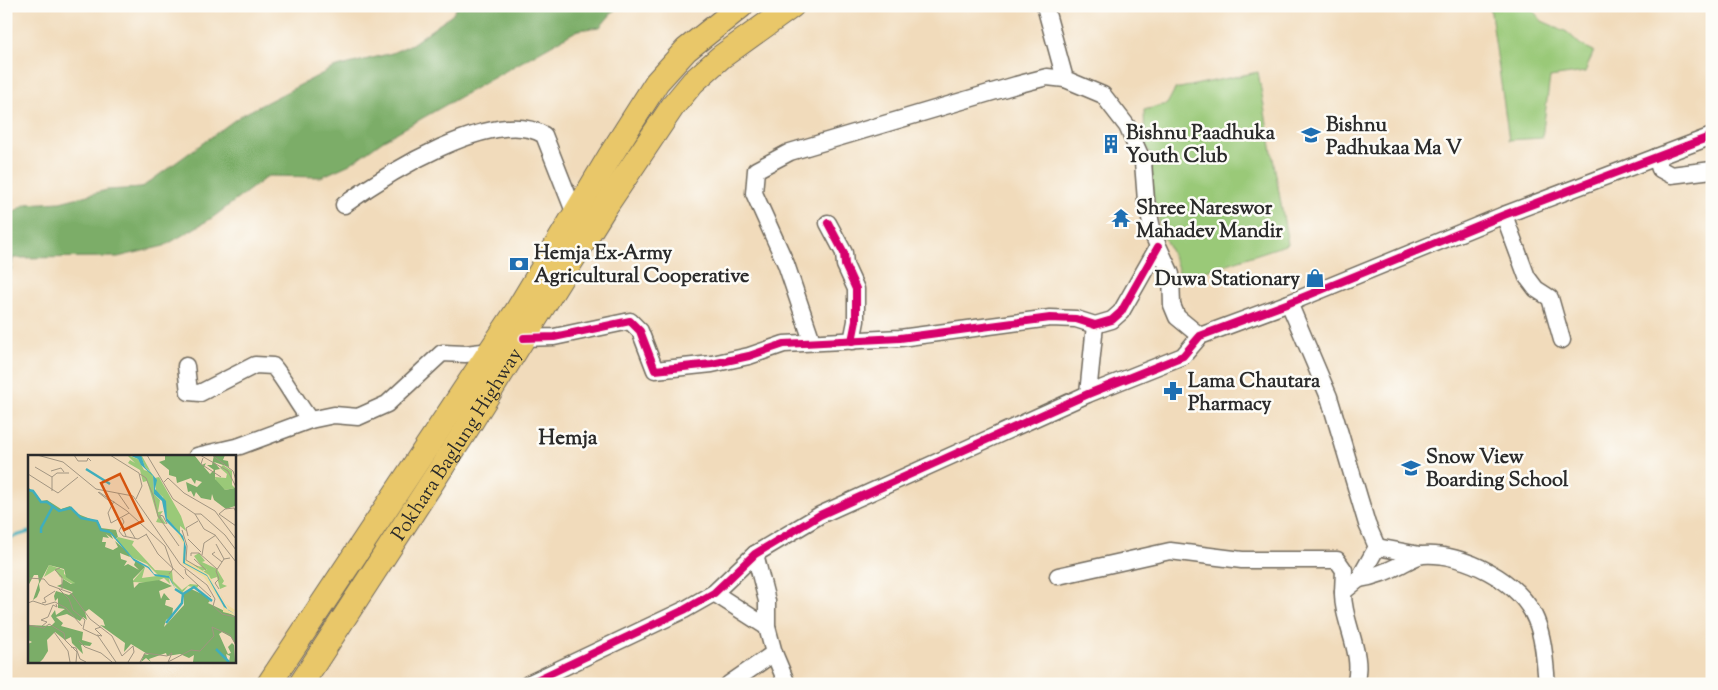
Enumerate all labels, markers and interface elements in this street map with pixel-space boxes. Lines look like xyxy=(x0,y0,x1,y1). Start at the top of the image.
place label: Bishnu Padhukaa Ma V xyxy=(1326,112,1463,164)
place label: Bishnu Paadhuka Youth Club xyxy=(1126,120,1276,172)
school or university icon: Bishnu Padhukaa Ma V xyxy=(1300,124,1322,146)
building icon: Bishnu Paadhuka Youth Club xyxy=(1100,133,1122,155)
place label: Shree Nareswor Mahadev Mandir xyxy=(1136,195,1283,247)
temple icon: Shree Nareswor Mahadev Mandir xyxy=(1110,207,1132,229)
place label: Hemja Ex-Army Agricultural Cooperative xyxy=(534,240,749,292)
bank icon: Hemja Ex-Army Agricultural Cooperative xyxy=(508,253,530,275)
place label: Duwa Stationary xyxy=(1155,266,1300,295)
shop icon: Duwa Stationary xyxy=(1304,267,1326,289)
street label: Pokhara Baglung Highway xyxy=(386,343,531,548)
place label: Lama Chautara Pharmacy xyxy=(1188,368,1321,420)
pharmacy icon: Lama Chautara Pharmacy xyxy=(1162,380,1184,402)
district label: Hemja xyxy=(539,424,598,454)
place label: Snow View Boarding School xyxy=(1426,444,1569,496)
inset map xyxy=(28,455,235,662)
school or university icon: Snow View Boarding School xyxy=(1400,457,1422,479)

